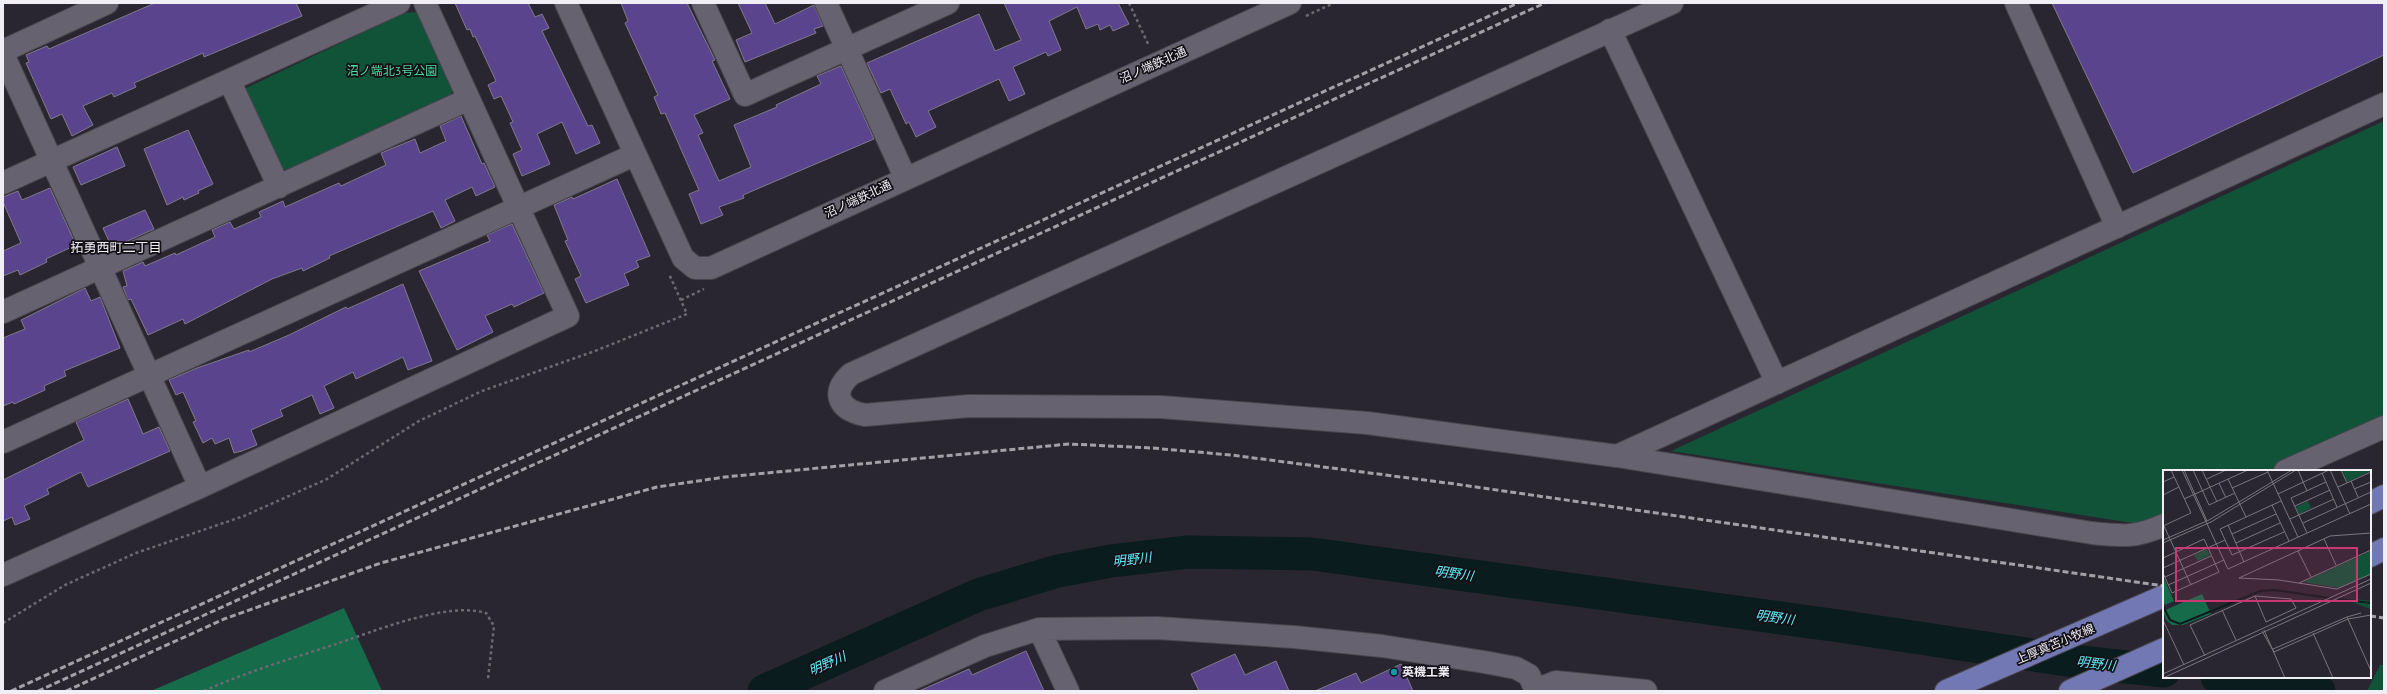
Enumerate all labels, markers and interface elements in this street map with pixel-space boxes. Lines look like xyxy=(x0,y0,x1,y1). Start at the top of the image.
street label: 沼ノ端鉄北通 xyxy=(1117,43,1189,86)
park label: 沼ノ端北3号公園 xyxy=(347,63,437,78)
street label: 沼ノ端鉄北通 xyxy=(822,177,894,221)
district label: 拓勇西町二丁目 xyxy=(70,239,162,256)
inset map xyxy=(2163,470,2371,678)
water label: 明野川 xyxy=(1112,548,1154,570)
water label: 明野川 xyxy=(1433,562,1476,585)
water label: 明野川 xyxy=(1754,606,1797,629)
street label: 上厚真苫小牧線 xyxy=(2013,620,2096,667)
water label: 明野川 xyxy=(806,647,850,679)
water label: 明野川 xyxy=(2076,653,2118,675)
place label: 英機工業 xyxy=(1402,664,1450,679)
marker: 英機工業 xyxy=(1389,667,1399,677)

